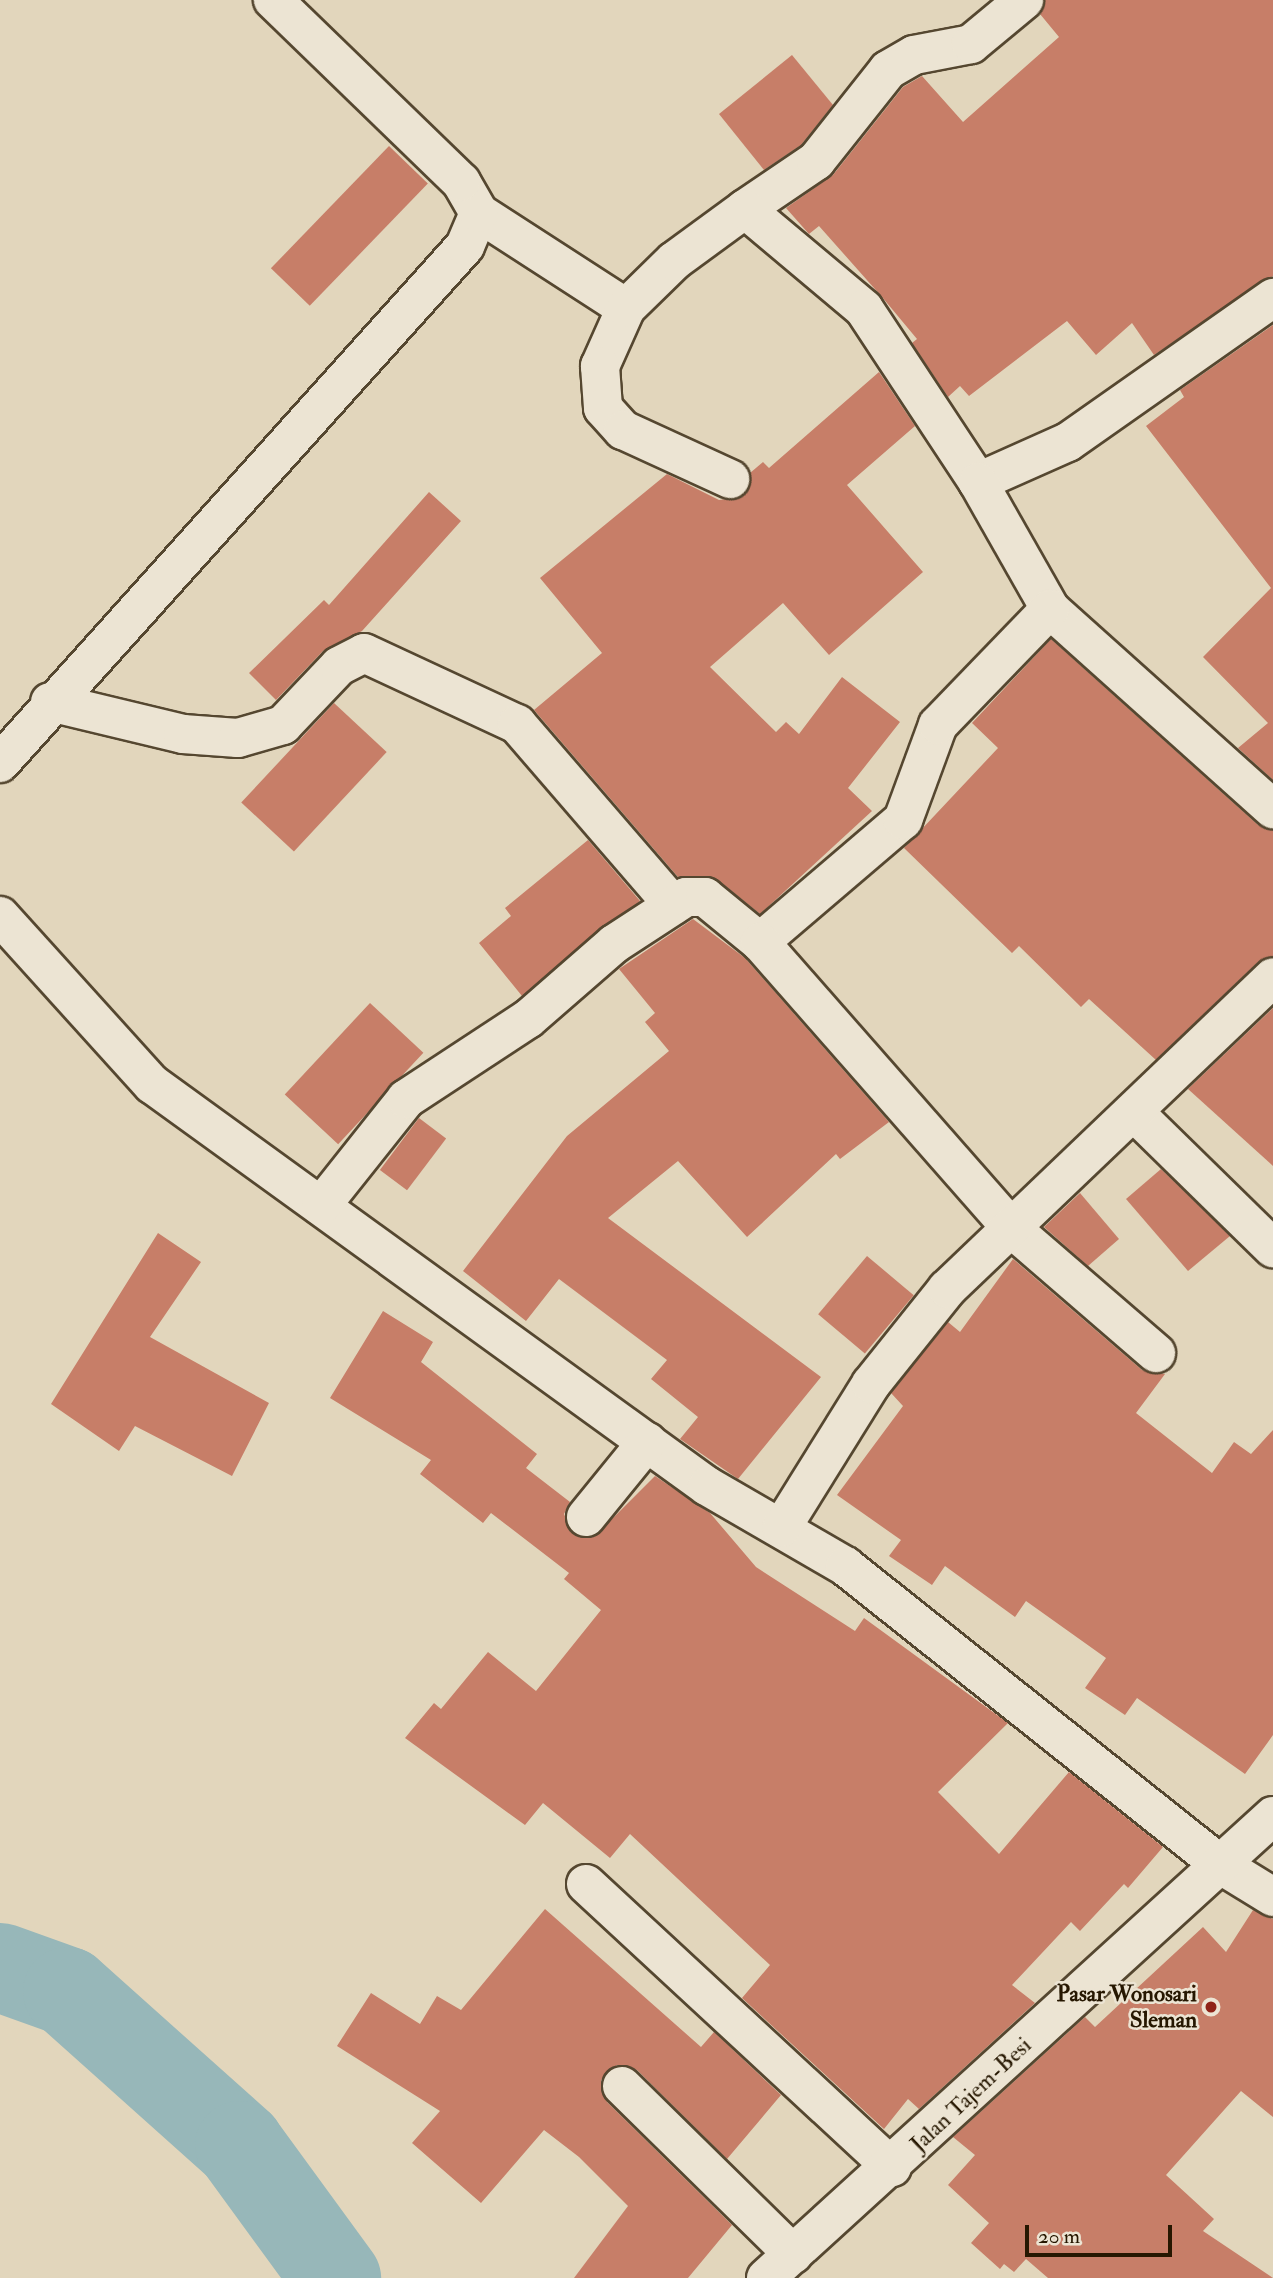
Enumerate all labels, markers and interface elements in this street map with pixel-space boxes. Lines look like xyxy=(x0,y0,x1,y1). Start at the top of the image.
place label: Pasar Wonosari Sleman xyxy=(1057,1980,1197,2034)
marker: Pasar Wonosari Sleman xyxy=(1203,1999,1219,2015)
street label: Jalan Tajem-Besi xyxy=(905,2032,1037,2158)
scale bar xyxy=(1028,2212,1175,2256)
text: 20 m xyxy=(1038,2223,1080,2250)

